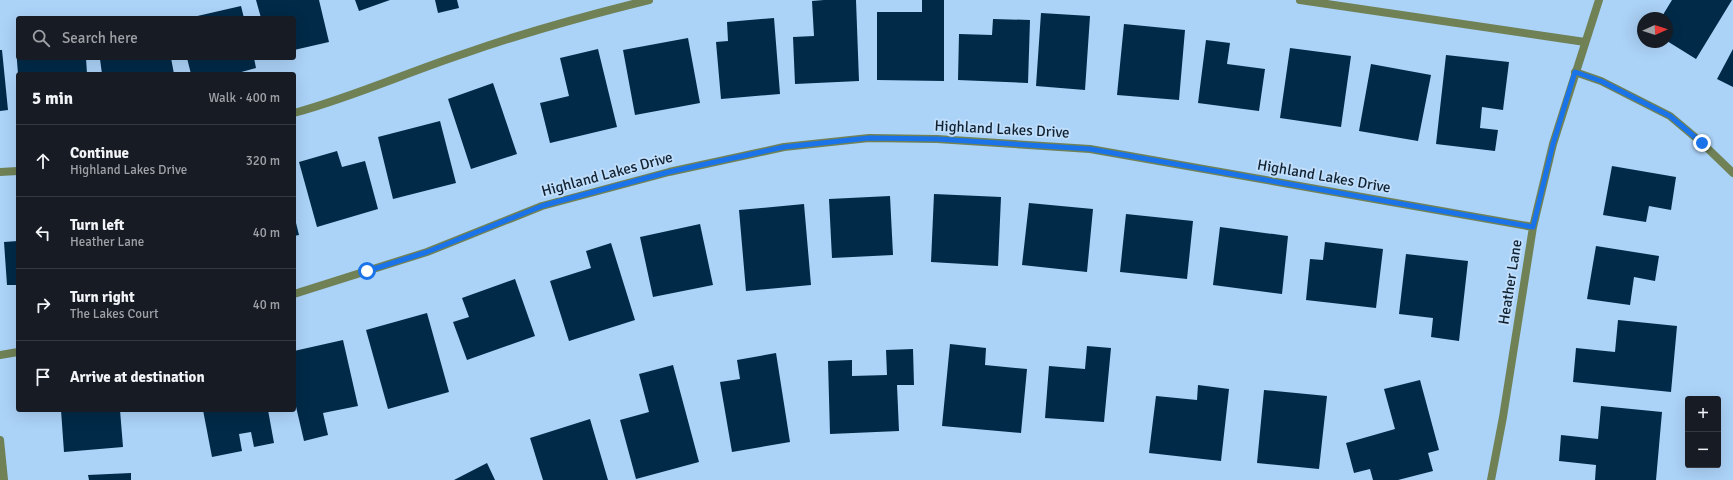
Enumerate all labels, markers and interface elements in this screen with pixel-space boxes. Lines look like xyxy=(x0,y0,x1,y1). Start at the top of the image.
north arrow xyxy=(1637,12,1673,48)
search box xyxy=(16,16,296,60)
icon: search xyxy=(30,27,52,49)
text: Search here xyxy=(62,29,138,47)
text: 5 min xyxy=(32,88,73,109)
text: Walk · 400 m xyxy=(209,90,280,106)
street label: Highland Lakes Drive xyxy=(934,116,1070,142)
route end xyxy=(1693,134,1711,152)
text: Continue xyxy=(70,144,129,162)
street label: Highland Lakes Drive xyxy=(539,148,675,200)
icon: ahead xyxy=(32,150,54,172)
text: 320 m xyxy=(246,153,280,169)
street label: Highland Lakes Drive xyxy=(1256,155,1392,197)
text: Highland Lakes Drive xyxy=(70,162,187,178)
text: Turn left xyxy=(70,216,124,234)
icon: left xyxy=(32,222,54,244)
text: 40 m xyxy=(253,225,280,241)
text: Heather Lane xyxy=(70,234,144,250)
street label: Heather Lane xyxy=(1494,238,1526,326)
route start xyxy=(358,262,376,280)
text: Turn right xyxy=(70,288,135,306)
icon: right xyxy=(32,294,54,316)
text: 40 m xyxy=(253,297,280,313)
text: The Lakes Court xyxy=(70,306,159,322)
icon: arrive xyxy=(32,366,54,388)
text: Arrive at destination xyxy=(70,368,205,386)
map controls xyxy=(1685,396,1721,468)
button: + xyxy=(1685,396,1721,432)
button: − xyxy=(1685,432,1721,468)

